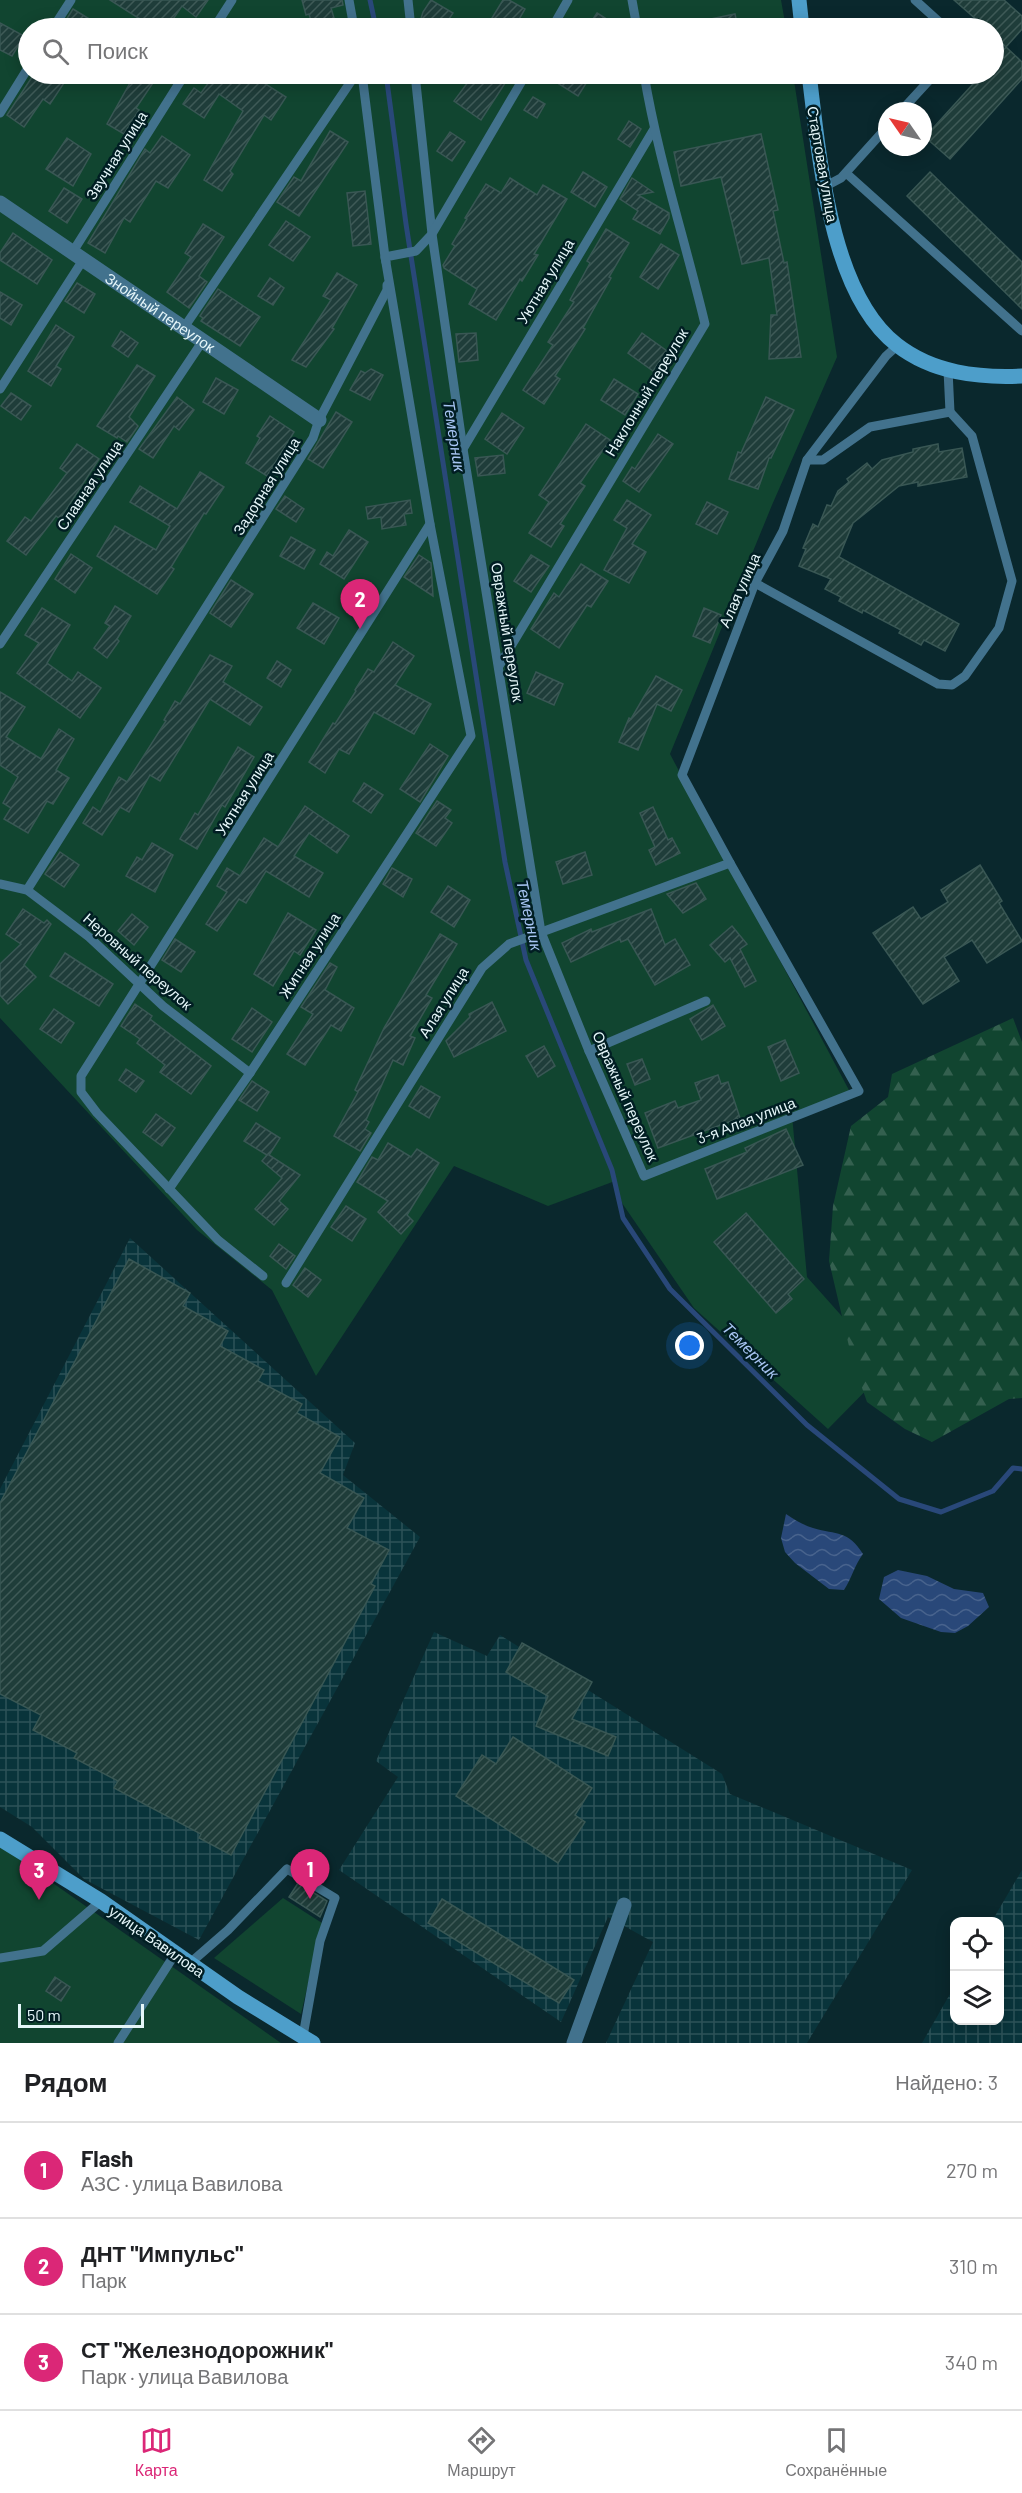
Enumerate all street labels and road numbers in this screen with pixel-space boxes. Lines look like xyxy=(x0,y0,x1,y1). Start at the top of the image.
street label: Стартовая улица xyxy=(804,105,842,224)
street label: Звучная улица xyxy=(82,107,151,203)
street label: Уютная улица xyxy=(513,235,578,327)
street label: Знойный переулок xyxy=(102,269,219,356)
street label: Наклонный переулок xyxy=(601,324,692,459)
street label: Задорная улица xyxy=(229,433,304,538)
street label: Славная улица xyxy=(52,436,126,534)
street label: Алая улица xyxy=(715,549,764,630)
street label: Овражный переулок xyxy=(488,561,528,703)
street label: Уютная улица xyxy=(211,747,277,838)
street label: Житная улица xyxy=(275,908,344,1001)
street label: Неровный переулок xyxy=(80,909,196,1013)
street label: Алая улица xyxy=(414,963,472,1040)
street label: Овражный переулок xyxy=(589,1028,663,1164)
street label: 3-я Алая улица xyxy=(694,1093,798,1147)
street label: улица Вавилова xyxy=(106,1901,209,1981)

